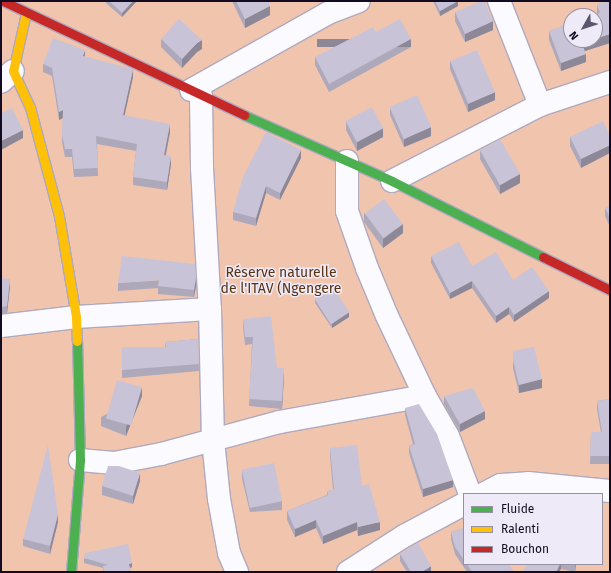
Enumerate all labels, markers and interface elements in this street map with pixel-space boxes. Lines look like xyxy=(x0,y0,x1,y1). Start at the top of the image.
north arrow xyxy=(563,8,603,48)
text: N xyxy=(567,28,581,42)
park label: Réserve naturelle de l'ITAV (Ngengere xyxy=(221,265,341,298)
legend xyxy=(463,493,603,565)
text: Fluide xyxy=(501,502,534,516)
text: Ralenti xyxy=(501,522,539,536)
text: Bouchon xyxy=(501,542,549,556)

